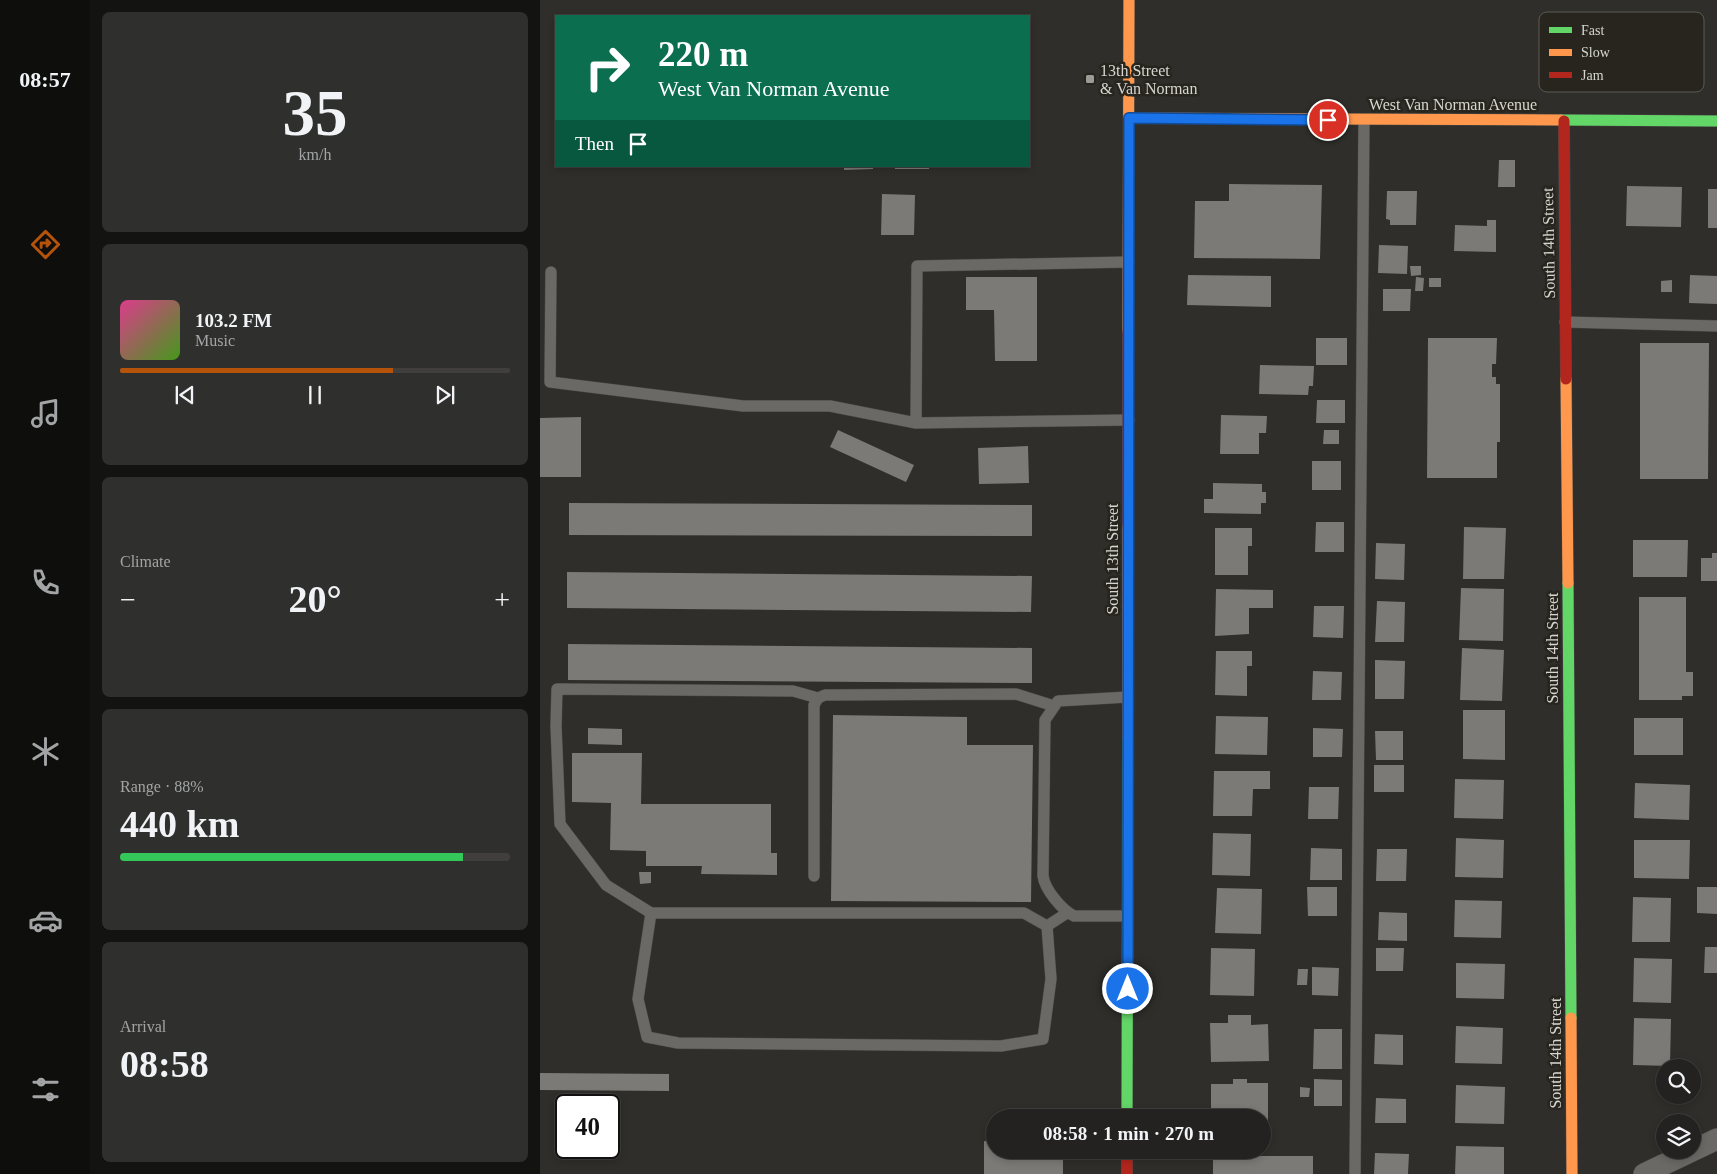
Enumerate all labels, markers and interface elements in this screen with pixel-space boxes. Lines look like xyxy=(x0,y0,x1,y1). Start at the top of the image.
legend xyxy=(1539,12,1704,92)
text: Fast xyxy=(1581,23,1604,38)
icon: right xyxy=(575,35,640,100)
text: 220 m xyxy=(658,35,748,74)
text: Slow xyxy=(1581,45,1611,60)
place label: 13th Street & Van Norman xyxy=(1100,62,1197,97)
text: 08:57 xyxy=(19,67,71,92)
text: Jam xyxy=(1581,68,1604,83)
marker: 13th Street & Van Norman xyxy=(1084,73,1096,85)
text: West Van Norman Avenue xyxy=(658,76,889,101)
text: 35 xyxy=(283,77,348,149)
street label: West Van Norman Avenue xyxy=(1369,96,1537,113)
pin xyxy=(1307,99,1349,141)
icon: arrive xyxy=(1314,106,1342,134)
icon: arrive xyxy=(624,130,652,158)
text: Then xyxy=(575,133,614,154)
text: km/h xyxy=(299,146,331,163)
street label: South 14th Street xyxy=(1539,187,1558,299)
icon: directions xyxy=(28,227,63,262)
text: 103.2 FM xyxy=(195,310,272,331)
text: Music xyxy=(195,332,235,349)
icon: previous xyxy=(171,381,199,409)
icon: pause xyxy=(301,381,329,409)
icon: next xyxy=(431,381,459,409)
icon: music xyxy=(28,396,63,431)
street label: South 13th Street xyxy=(1104,503,1121,615)
text: Climate xyxy=(120,553,171,570)
icon: phone xyxy=(28,565,63,600)
text: 20° xyxy=(288,578,342,620)
text: − xyxy=(120,584,136,615)
text: + xyxy=(494,584,510,615)
street label: South 14th Street xyxy=(1544,592,1561,704)
icon: climate xyxy=(28,734,63,769)
text: Range · 88% xyxy=(120,778,204,795)
text: 440 km xyxy=(120,803,239,845)
icon: car xyxy=(28,903,63,938)
position arrow xyxy=(1101,962,1153,1014)
street label: South 14th Street xyxy=(1547,997,1564,1109)
text: Arrival xyxy=(120,1018,166,1035)
text: 08:58 xyxy=(120,1043,209,1085)
map controls xyxy=(1656,1059,1701,1159)
button: search xyxy=(1656,1059,1701,1104)
icon: filters xyxy=(28,1072,63,1107)
speed limit sign: 40 xyxy=(555,1094,620,1159)
button: layers xyxy=(1656,1114,1701,1159)
text: 08:58 · 1 min · 270 m xyxy=(1043,1123,1214,1144)

